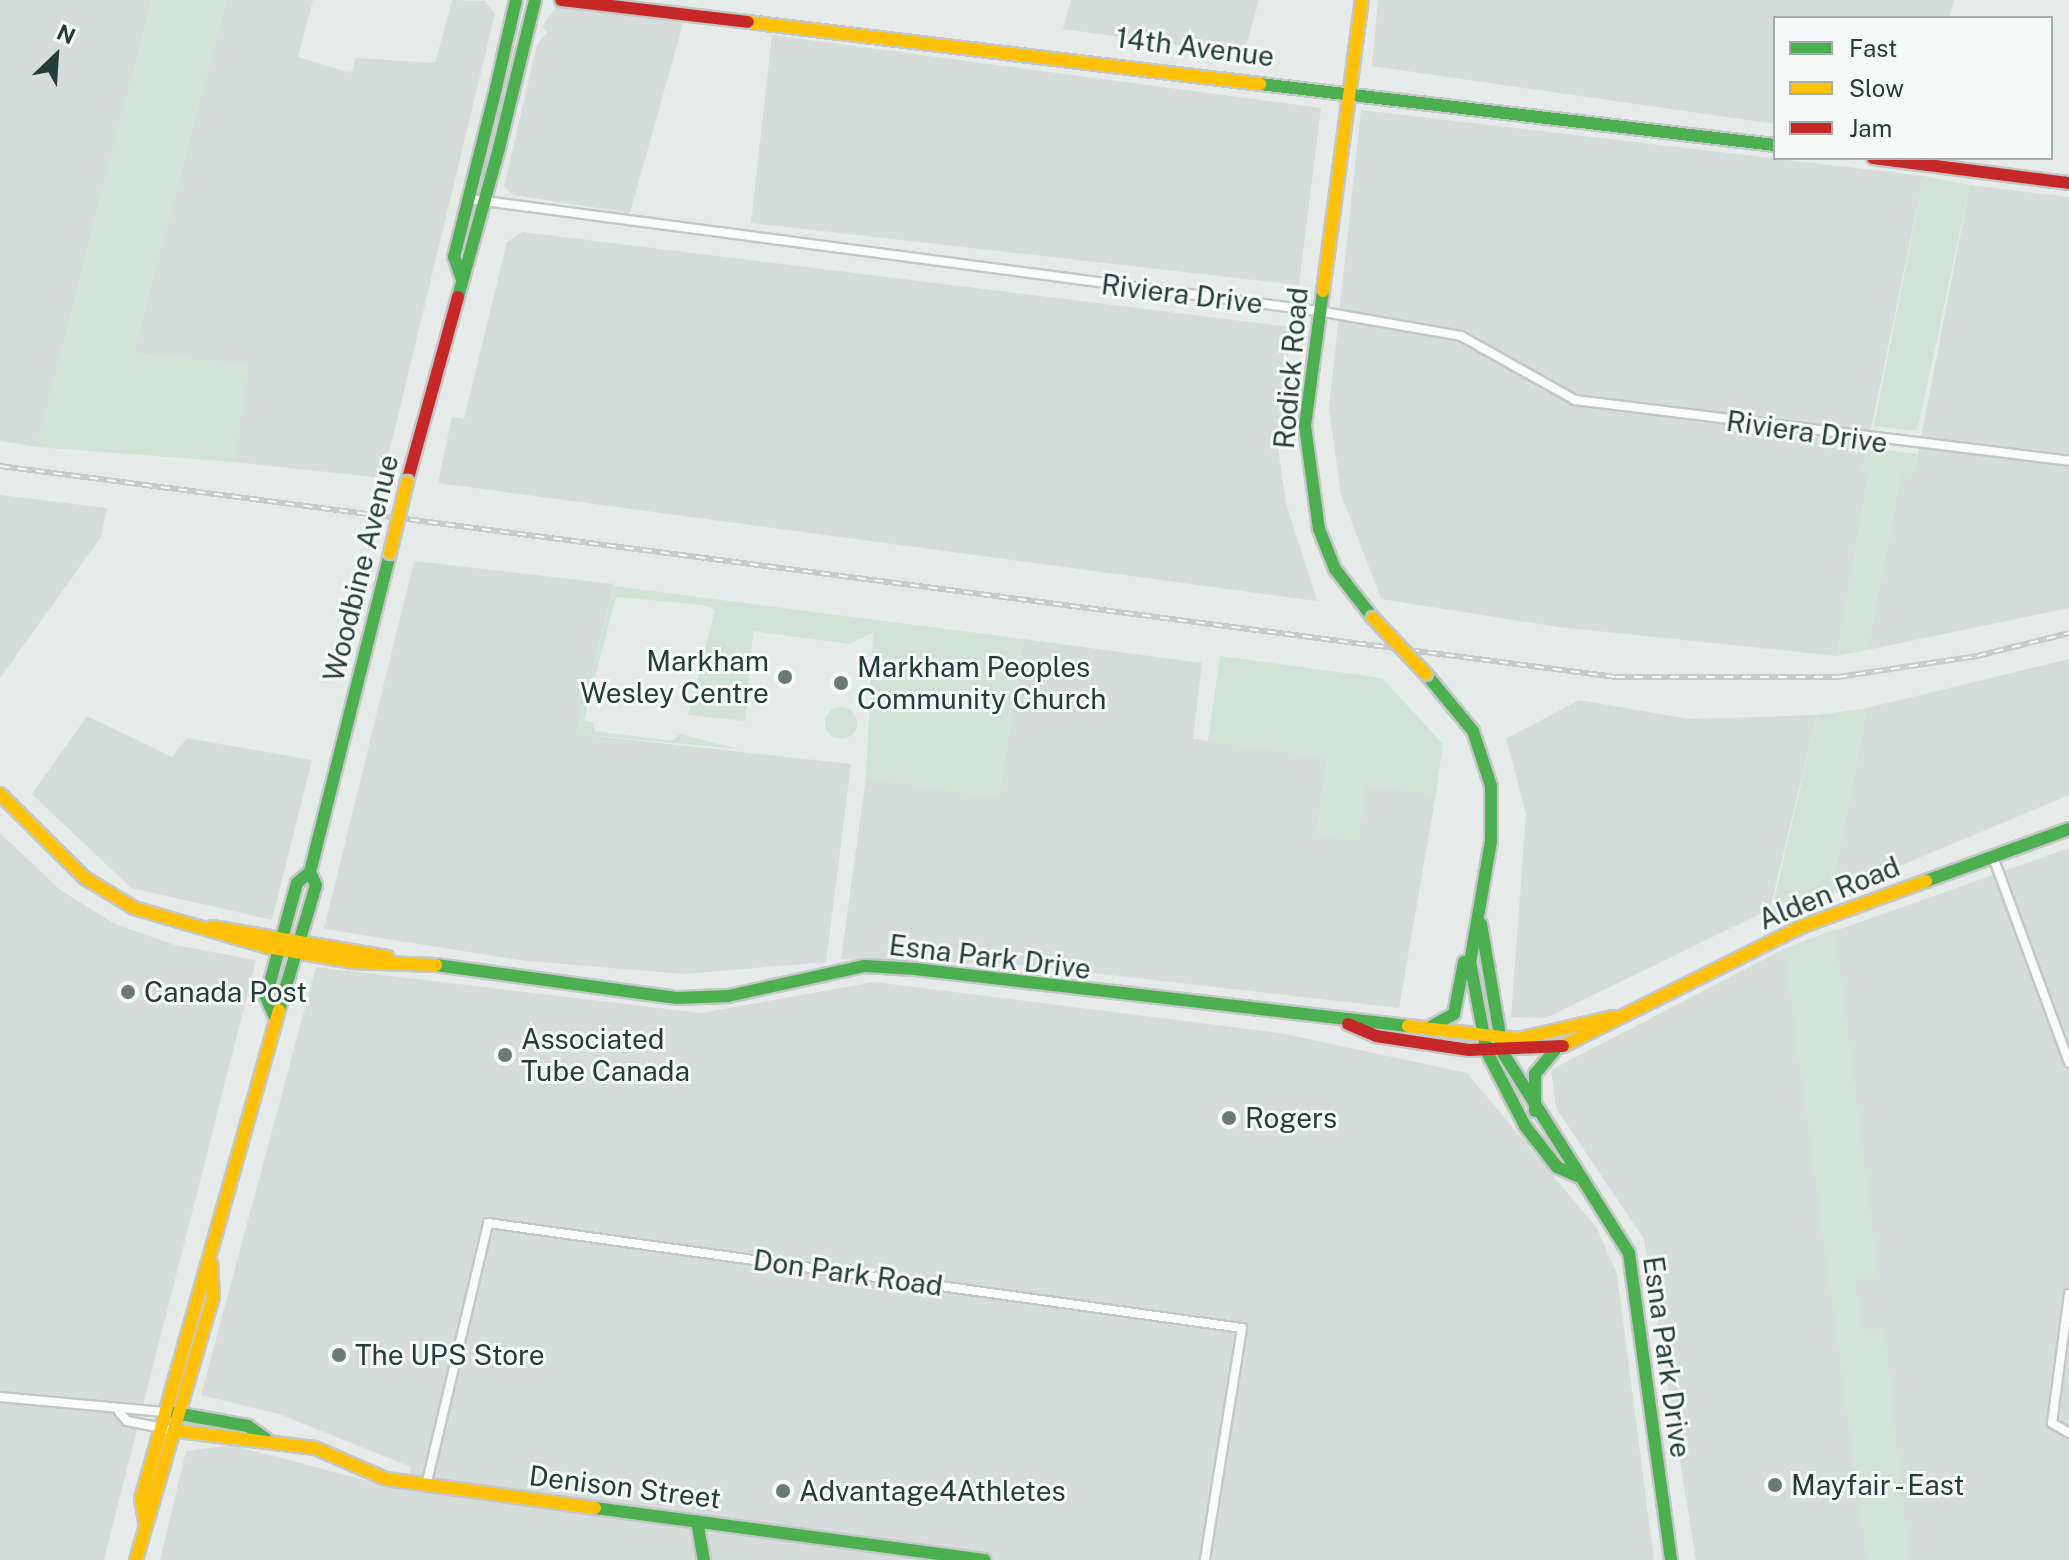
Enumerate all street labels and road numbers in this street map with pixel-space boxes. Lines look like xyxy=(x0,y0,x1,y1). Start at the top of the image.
street label: 14th Avenue xyxy=(1114,21,1276,73)
street label: Riviera Drive xyxy=(1099,267,1265,321)
street label: Rodick Road xyxy=(1267,286,1315,450)
street label: Riviera Drive xyxy=(1724,404,1890,460)
street label: Woodbine Avenue xyxy=(317,451,405,685)
street label: Alden Road xyxy=(1753,849,1905,937)
street label: Esna Park Drive xyxy=(887,928,1093,986)
street label: Don Park Road xyxy=(751,1243,945,1303)
street label: Esna Park Drive xyxy=(1636,1254,1698,1460)
street label: Denison Street xyxy=(527,1459,723,1515)

